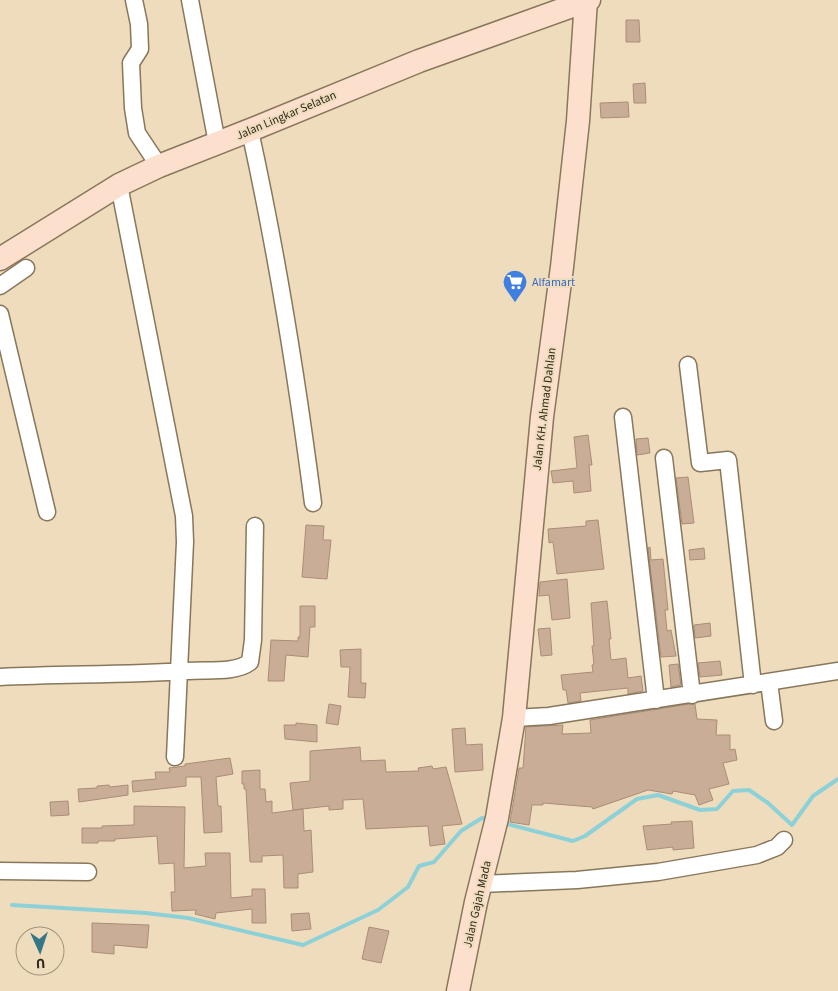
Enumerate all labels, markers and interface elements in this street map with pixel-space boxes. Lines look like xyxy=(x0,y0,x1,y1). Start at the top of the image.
street label: Jalan Lingkar Selatan xyxy=(233,87,339,144)
supermarket icon: Alfamart xyxy=(502,269,528,303)
place label: Alfamart xyxy=(532,274,575,291)
street label: Jalan KH. Ahmad Dahlan xyxy=(529,347,560,472)
street label: Jalan Gajah Mada xyxy=(459,859,496,949)
north arrow xyxy=(15,926,65,976)
text: U xyxy=(35,953,46,973)

